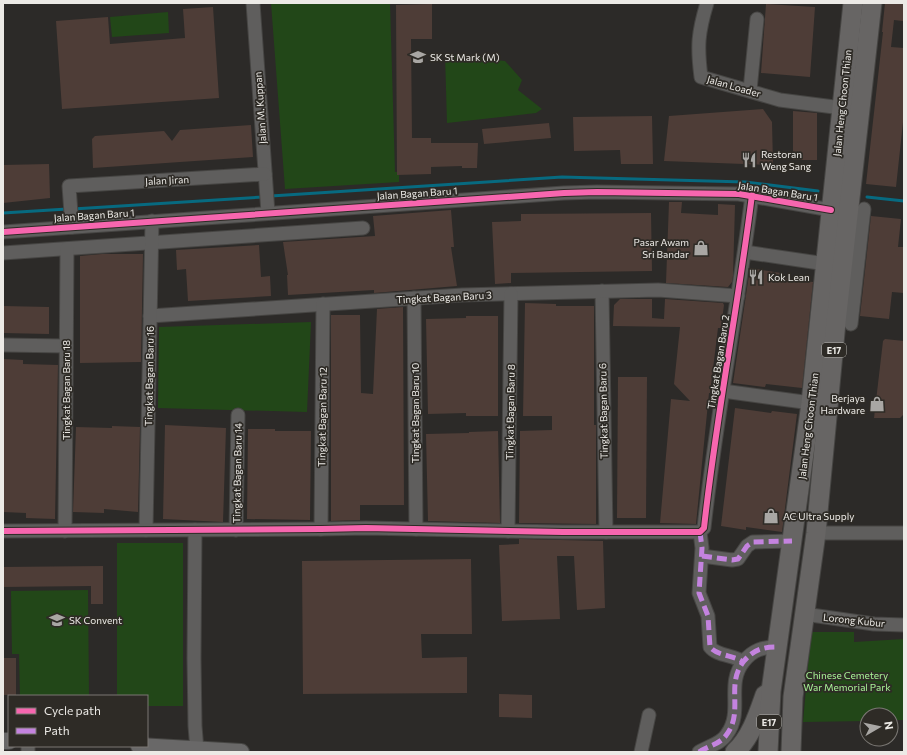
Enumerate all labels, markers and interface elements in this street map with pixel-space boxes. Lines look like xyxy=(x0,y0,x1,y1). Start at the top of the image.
school or university icon: SK St Mark (M) xyxy=(409,48,427,66)
street label: Jalan Heng Choon Thian xyxy=(830,49,854,157)
place label: SK St Mark (M) xyxy=(430,51,500,63)
street label: Jalan M. Kuppan xyxy=(251,71,269,145)
street label: Jalan Loader xyxy=(706,73,762,99)
place label: Restoran Weng Sang xyxy=(761,148,812,172)
restaurant icon: Restoran Weng Sang xyxy=(740,151,758,169)
street label: Jalan Jiran xyxy=(145,173,189,187)
street label: Jalan Bagan Baru 1 xyxy=(737,179,819,203)
street label: Jalan Bagan Baru 1 xyxy=(376,184,458,202)
street label: Jalan Bagan Baru 1 xyxy=(53,206,135,224)
place label: Pasar Awam Sri Bandar xyxy=(633,236,689,260)
shop icon: Pasar Awam Sri Bandar xyxy=(692,239,710,257)
restaurant icon: Kok Lean xyxy=(747,268,765,286)
place label: Kok Lean xyxy=(768,271,810,283)
street label: Tingkat Bagan Baru 3 xyxy=(396,288,492,305)
street label: Tingkat Bagan Baru 2 xyxy=(705,313,731,410)
street label: Tingkat Bagan Baru 16 xyxy=(142,326,156,426)
street label: Tingkat Bagan Baru 18 xyxy=(60,340,72,440)
road number: E17 xyxy=(822,343,846,357)
street label: Tingkat Bagan Baru 10 xyxy=(409,363,421,463)
street label: Tingkat Bagan Baru 6 xyxy=(596,363,610,459)
street label: Tingkat Bagan Baru 8 xyxy=(503,364,517,460)
street label: Tingkat Bagan Baru 12 xyxy=(315,367,329,467)
street label: Jalan Heng Choon Thian xyxy=(796,372,820,480)
place label: Berjaya Hardware xyxy=(820,392,865,416)
shop icon: Berjaya Hardware xyxy=(868,395,886,413)
street label: Tingkat Bagan Baru 14 xyxy=(230,423,244,523)
shop icon: AC Ultra Supply xyxy=(762,507,780,525)
place label: AC Ultra Supply xyxy=(783,510,854,522)
school or university icon: SK Convent xyxy=(48,611,66,629)
street label: Lorong Kubur xyxy=(822,611,886,629)
place label: SK Convent xyxy=(69,614,122,626)
park label: Chinese Cemetery War Memorial Park xyxy=(803,669,891,693)
legend xyxy=(8,695,148,747)
text: Cycle path xyxy=(44,703,101,717)
north arrow xyxy=(859,707,899,747)
road number: E17 xyxy=(757,715,781,729)
text: N xyxy=(882,720,896,730)
text: Path xyxy=(44,723,70,737)

